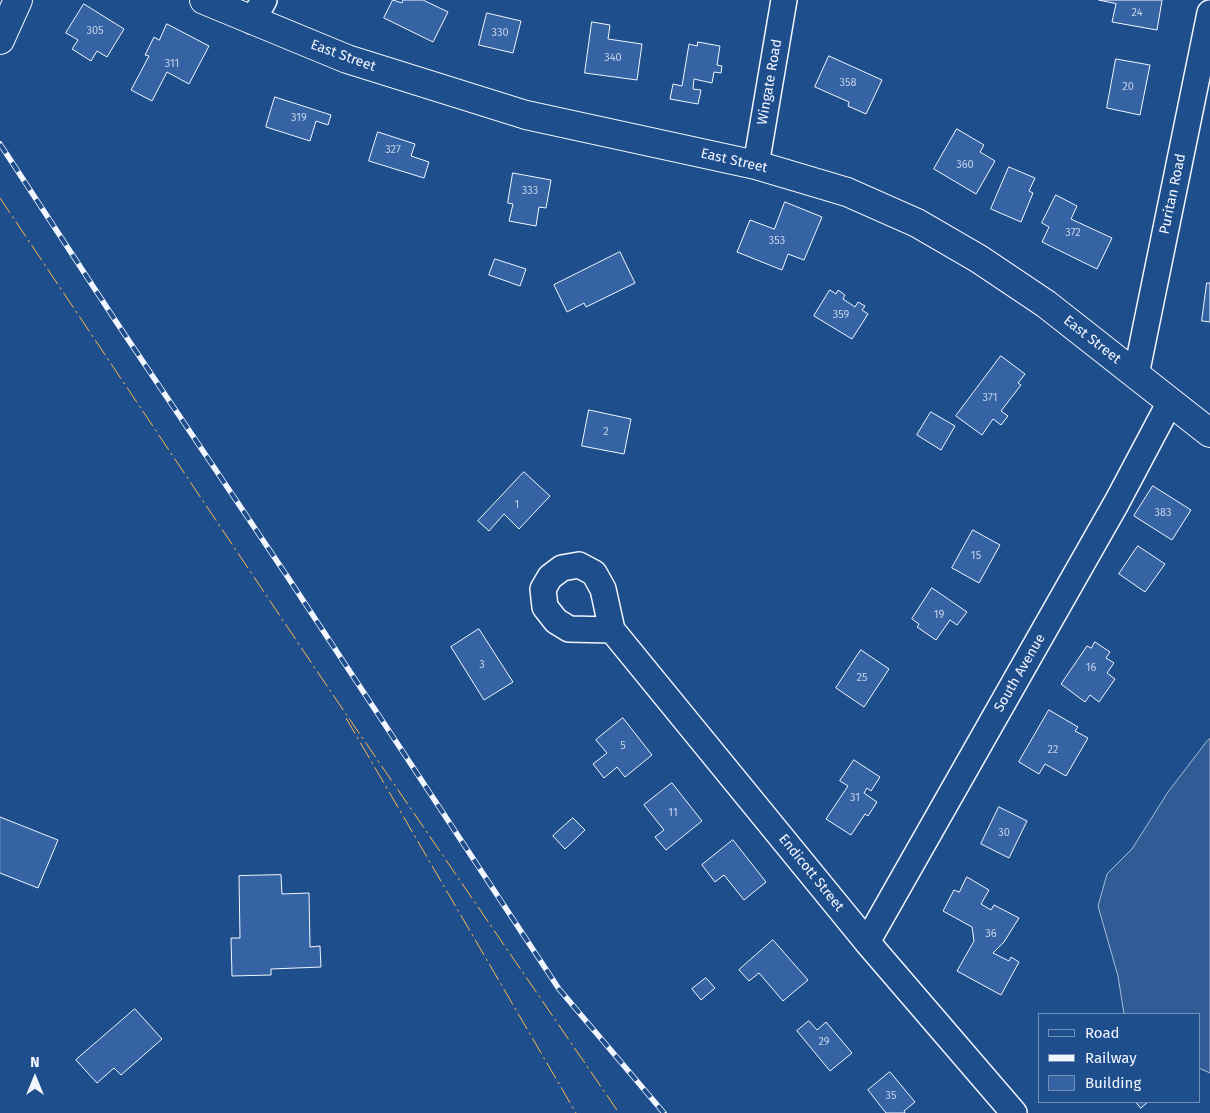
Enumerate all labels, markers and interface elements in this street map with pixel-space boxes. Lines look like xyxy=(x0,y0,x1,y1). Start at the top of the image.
house number: 24 xyxy=(1132,6,1142,20)
house number: 305 xyxy=(86,24,104,38)
house number: 330 xyxy=(491,26,509,40)
street label: East Street xyxy=(308,36,378,76)
street label: Wingate Road xyxy=(754,38,786,126)
house number: 340 xyxy=(604,51,622,65)
house number: 311 xyxy=(165,57,179,71)
house number: 358 xyxy=(839,76,857,90)
house number: 20 xyxy=(1122,80,1134,94)
house number: 319 xyxy=(291,111,307,125)
house number: 327 xyxy=(385,143,401,157)
street label: East Street xyxy=(699,145,769,177)
street label: Puritan Road xyxy=(1156,152,1190,236)
house number: 360 xyxy=(956,158,974,172)
house number: 333 xyxy=(522,184,538,198)
house number: 372 xyxy=(1065,226,1081,240)
house number: 353 xyxy=(769,234,785,248)
house number: 359 xyxy=(833,308,849,322)
street label: East Street xyxy=(1060,312,1124,368)
house number: 371 xyxy=(983,391,997,405)
house number: 2 xyxy=(603,425,609,439)
house number: 1 xyxy=(515,498,519,512)
house number: 383 xyxy=(1154,506,1172,520)
house number: 15 xyxy=(971,549,981,563)
house number: 19 xyxy=(934,608,944,622)
street label: South Avenue xyxy=(991,631,1049,715)
house number: 3 xyxy=(479,658,485,672)
house number: 16 xyxy=(1086,661,1096,675)
house number: 25 xyxy=(857,671,867,685)
house number: 5 xyxy=(620,739,626,753)
house number: 22 xyxy=(1048,743,1058,757)
house number: 31 xyxy=(850,791,860,805)
house number: 11 xyxy=(668,806,678,820)
house number: 30 xyxy=(998,826,1010,840)
street label: Endicott Street xyxy=(775,831,847,915)
house number: 36 xyxy=(985,927,997,941)
legend xyxy=(1038,1013,1200,1103)
text: Road xyxy=(1085,1024,1120,1042)
house number: 29 xyxy=(818,1035,830,1049)
text: Railway xyxy=(1085,1049,1137,1067)
north arrow xyxy=(10,1053,60,1103)
text: N xyxy=(30,1054,40,1071)
text: Building xyxy=(1085,1074,1141,1092)
house number: 35 xyxy=(886,1089,896,1103)

